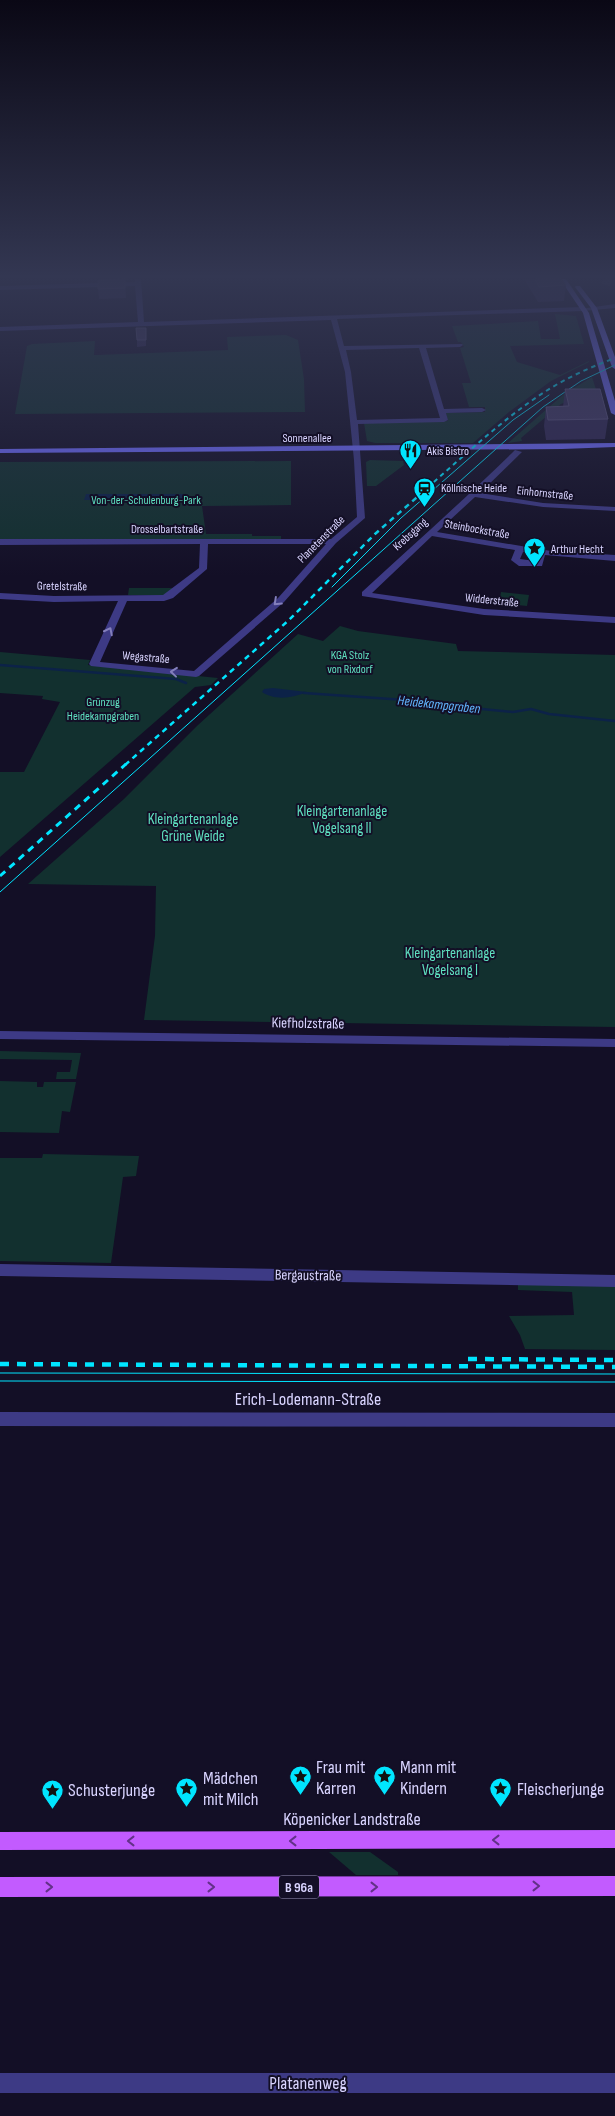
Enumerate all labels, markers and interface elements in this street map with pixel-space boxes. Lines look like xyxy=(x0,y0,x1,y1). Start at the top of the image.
street label: Sonnenallee xyxy=(282,431,332,446)
restaurant icon: Akis Bistro xyxy=(399,439,423,470)
place label: Akis Bistro xyxy=(426,444,469,459)
station icon: Köllnische Heide xyxy=(413,476,437,507)
place label: Köllnische Heide xyxy=(441,481,507,496)
street label: Einhornstraße xyxy=(516,483,574,504)
park label: Von-der-Schulenburg-Park xyxy=(91,493,201,508)
street label: Planetenstraße xyxy=(294,512,348,566)
street label: Krebsgang xyxy=(390,515,431,554)
street label: Steinbockstraße xyxy=(443,516,511,543)
street label: Drosselbartstraße xyxy=(131,522,203,537)
place icon: Arthur Hecht xyxy=(523,537,547,568)
place label: Arthur Hecht xyxy=(550,542,604,557)
street label: Gretelstraße xyxy=(37,579,87,594)
street label: Widderstraße xyxy=(464,590,520,611)
one-way arrow xyxy=(274,596,283,605)
one-way arrow xyxy=(103,628,113,637)
street label: Wegastraße xyxy=(122,648,170,667)
park label: KGA Stolz von Rixdorf xyxy=(327,648,373,677)
one-way arrow xyxy=(170,667,178,678)
water label: Heidekampgraben xyxy=(397,692,481,717)
park label: Grünzug Heidekampgraben xyxy=(67,695,139,724)
park label: Kleingartenanlage Vogelsang II xyxy=(297,802,387,838)
park label: Kleingartenanlage Grüne Weide xyxy=(148,810,238,846)
park label: Kleingartenanlage Vogelsang I xyxy=(405,944,495,980)
street label: Kiefholzstraße xyxy=(271,1013,345,1034)
street label: Bergaustraße xyxy=(275,1265,341,1286)
street label: Erich-Lodemann-Straße xyxy=(235,1389,381,1410)
place label: Frau mit Karren xyxy=(316,1757,366,1799)
place label: Mann mit Kindern xyxy=(400,1757,457,1799)
place icon: Frau mit Karren xyxy=(288,1765,312,1796)
place icon: Mann mit Kindern xyxy=(372,1765,396,1796)
place label: Mädchen mit Milch xyxy=(203,1768,259,1810)
place icon: Mädchen mit Milch xyxy=(175,1776,199,1807)
place icon: Fleischerjunge xyxy=(489,1777,513,1808)
place icon: Schusterjunge xyxy=(40,1778,64,1809)
place label: Fleischerjunge xyxy=(517,1779,604,1800)
place label: Schusterjunge xyxy=(68,1780,155,1801)
street label: Köpenicker Landstraße xyxy=(283,1809,421,1830)
one-way arrow xyxy=(492,1835,500,1845)
one-way arrow xyxy=(126,1836,134,1846)
one-way arrow xyxy=(289,1836,296,1846)
road number: B 96a xyxy=(279,1875,319,1898)
one-way arrow xyxy=(532,1881,540,1891)
one-way arrow xyxy=(45,1882,53,1892)
one-way arrow xyxy=(208,1882,215,1892)
one-way arrow xyxy=(370,1882,378,1892)
street label: Platanenweg xyxy=(269,2073,347,2094)

